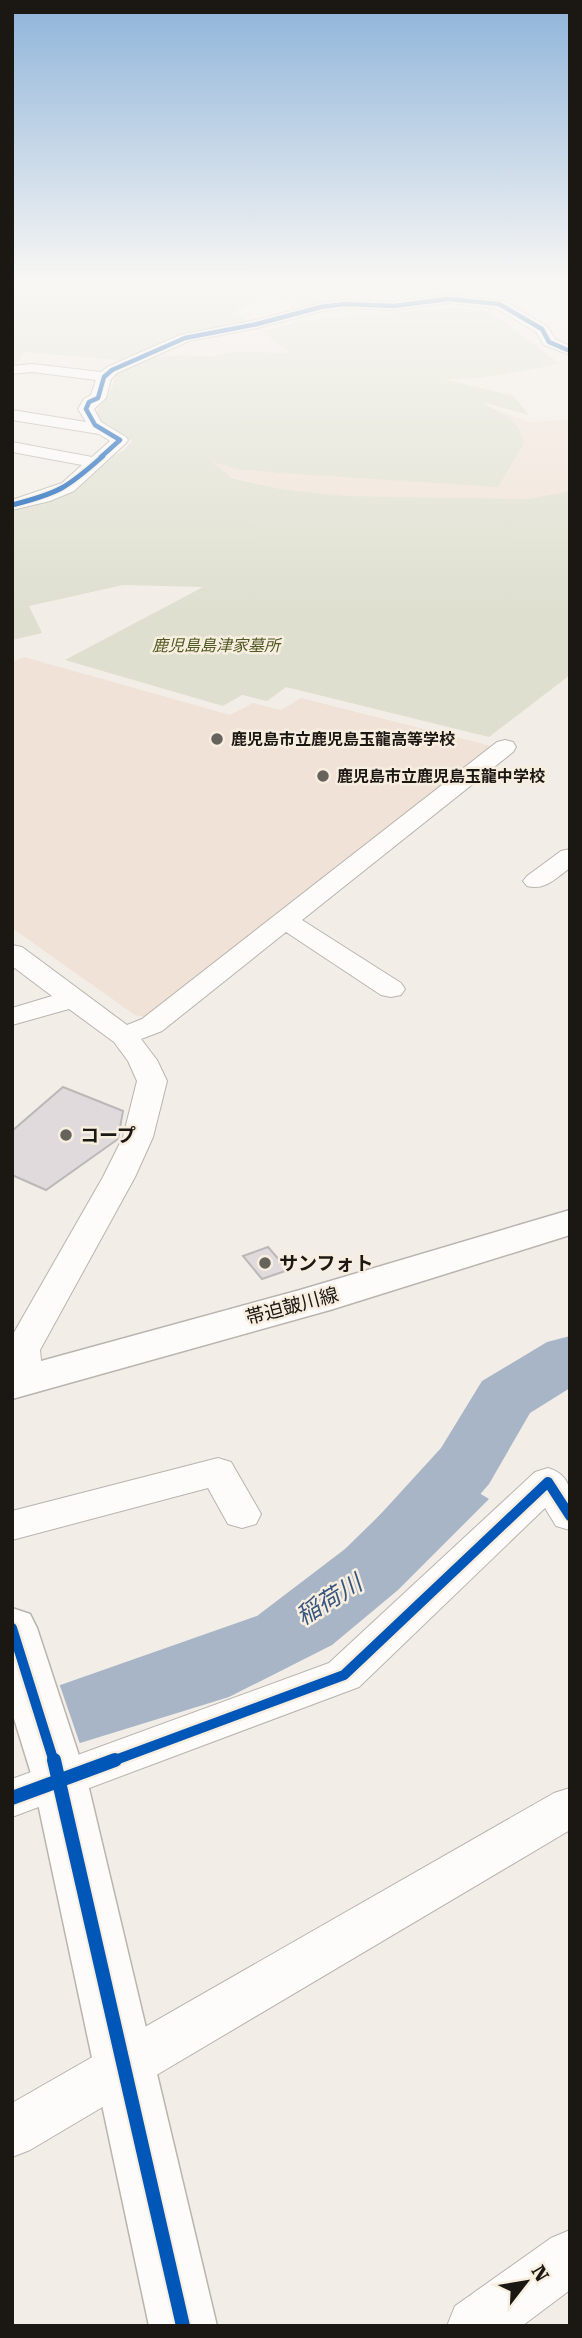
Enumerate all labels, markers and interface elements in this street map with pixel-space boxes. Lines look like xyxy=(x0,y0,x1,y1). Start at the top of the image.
park label: 鹿児島島津家墓所 xyxy=(152,636,283,655)
place label: 鹿児島市立鹿児島玉龍高等学校 xyxy=(231,730,455,749)
marker: 鹿児島市立鹿児島玉龍高等学校 xyxy=(209,731,225,747)
place label: 鹿児島市立鹿児島玉龍中学校 xyxy=(337,767,545,786)
marker: 鹿児島市立鹿児島玉龍中学校 xyxy=(315,768,331,784)
place label: コープ xyxy=(80,1124,136,1147)
marker: コープ xyxy=(58,1127,74,1143)
place label: サンフォト xyxy=(279,1252,373,1275)
marker: サンフォト xyxy=(257,1255,273,1271)
street label: 帯迫皷川線 xyxy=(243,1283,341,1329)
water label: 稲荷川 xyxy=(291,1567,369,1631)
north arrow xyxy=(491,2247,561,2317)
text: N xyxy=(527,2261,554,2286)

